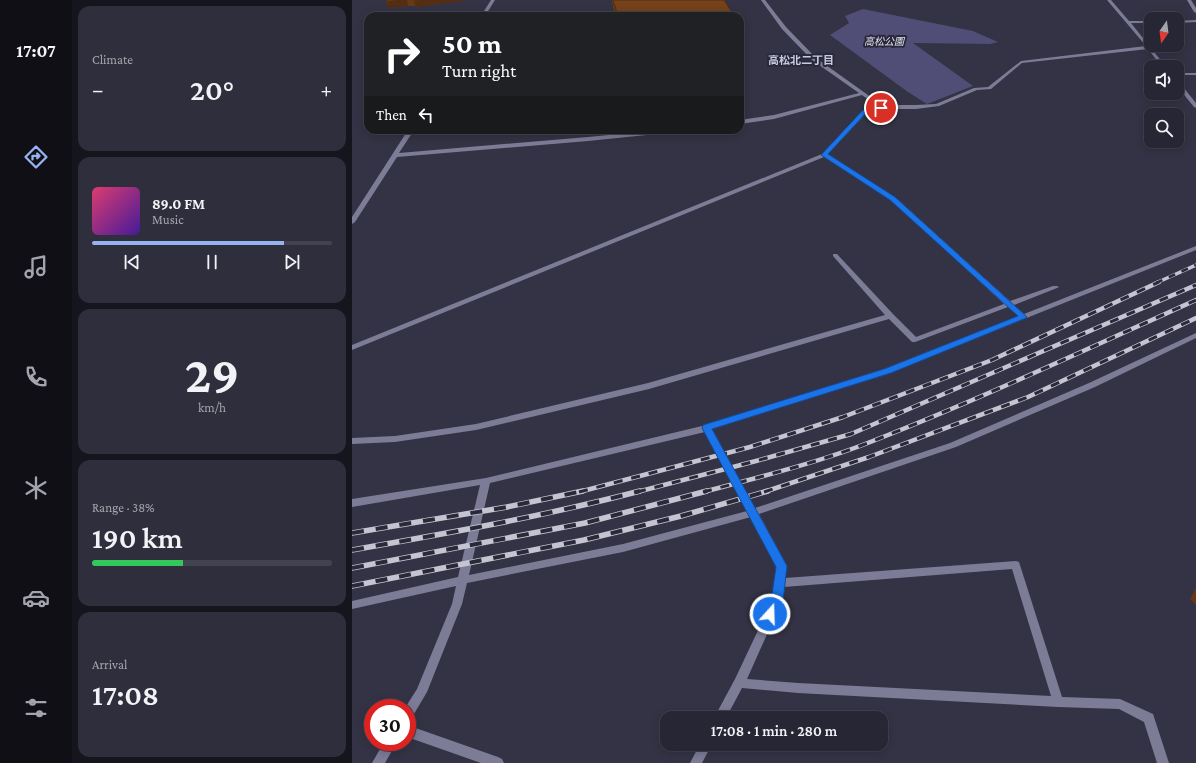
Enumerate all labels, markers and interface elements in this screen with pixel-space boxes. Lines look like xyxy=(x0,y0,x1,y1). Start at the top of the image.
north arrow xyxy=(1144,12,1184,52)
map controls xyxy=(1144,12,1184,148)
icon: right xyxy=(376,28,428,80)
text: 50 m xyxy=(442,28,502,59)
park label: 高松公園 xyxy=(864,36,906,47)
text: 17:07 xyxy=(16,41,56,61)
text: Climate xyxy=(92,52,133,67)
district label: 高松北二丁目 xyxy=(768,54,834,66)
button: sound xyxy=(1144,60,1184,100)
text: Turn right xyxy=(442,61,516,81)
text: 20° xyxy=(190,73,234,106)
text: − xyxy=(92,77,104,102)
text: + xyxy=(320,77,332,102)
pin xyxy=(864,91,898,125)
icon: arrive xyxy=(870,97,892,119)
icon: left xyxy=(415,104,437,126)
text: Then xyxy=(376,107,407,123)
button: search xyxy=(1144,108,1184,148)
icon: directions xyxy=(22,143,50,171)
text: 89.0 FM xyxy=(152,196,205,212)
text: Music xyxy=(152,212,184,227)
icon: previous xyxy=(121,251,143,273)
icon: pause xyxy=(201,251,223,273)
icon: next xyxy=(281,251,303,273)
icon: music xyxy=(22,253,50,281)
text: 29 xyxy=(185,345,239,403)
icon: phone xyxy=(22,363,50,391)
text: km/h xyxy=(198,400,226,415)
icon: climate xyxy=(22,474,50,502)
text: Range · 38% xyxy=(92,500,155,515)
text: 190 km xyxy=(92,521,183,554)
icon: car xyxy=(22,584,50,612)
position arrow xyxy=(749,593,791,635)
text: Arrival xyxy=(92,657,127,672)
text: 17:08 xyxy=(92,678,159,711)
icon: filters xyxy=(22,694,50,722)
speed limit sign: 30 xyxy=(364,699,416,751)
text: 17:08 · 1 min · 280 m xyxy=(711,723,837,739)

